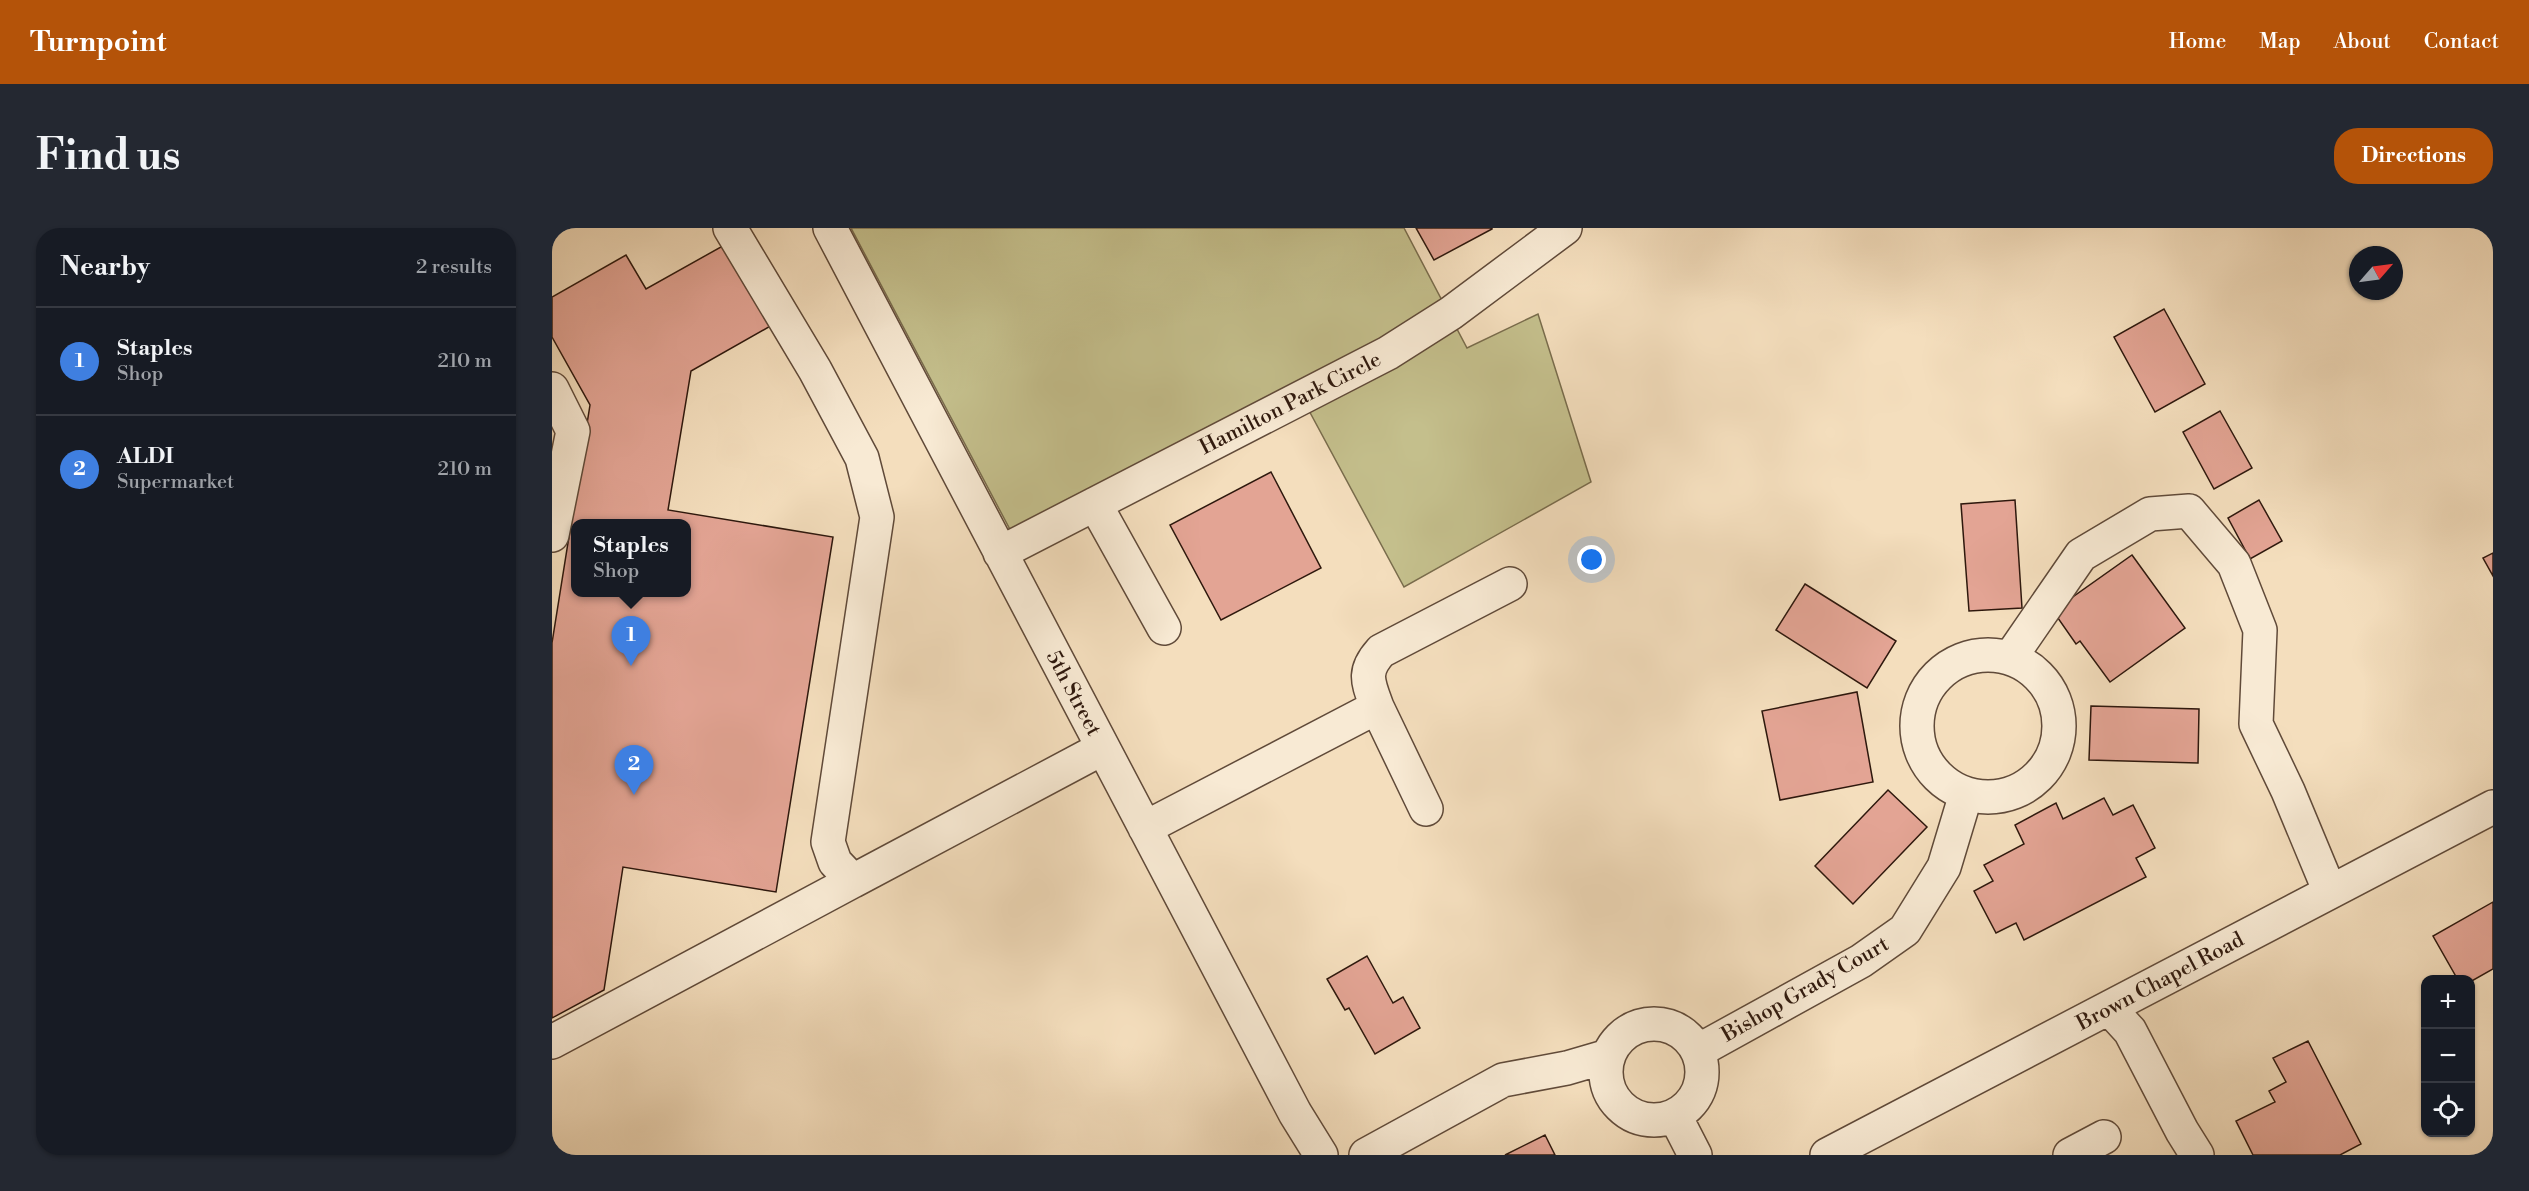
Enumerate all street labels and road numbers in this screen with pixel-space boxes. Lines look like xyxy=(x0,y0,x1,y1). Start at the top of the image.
street label: Hamilton Park Circle xyxy=(1195,347,1386,461)
street label: 5th Street xyxy=(1040,646,1107,741)
street label: Brown Chapel Road xyxy=(2071,927,2249,1037)
street label: Bishop Grady Court xyxy=(1716,931,1894,1049)

